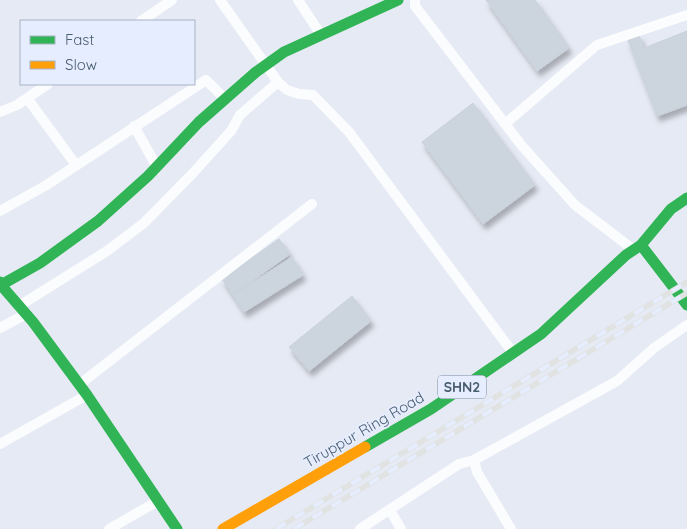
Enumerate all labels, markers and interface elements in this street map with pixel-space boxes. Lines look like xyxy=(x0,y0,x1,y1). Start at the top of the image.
legend xyxy=(20,20,195,85)
text: Fast xyxy=(65,30,94,49)
text: Slow xyxy=(65,55,97,74)
road number: SHN2 xyxy=(438,376,486,398)
street label: Tiruppur Ring Road xyxy=(300,387,427,472)

